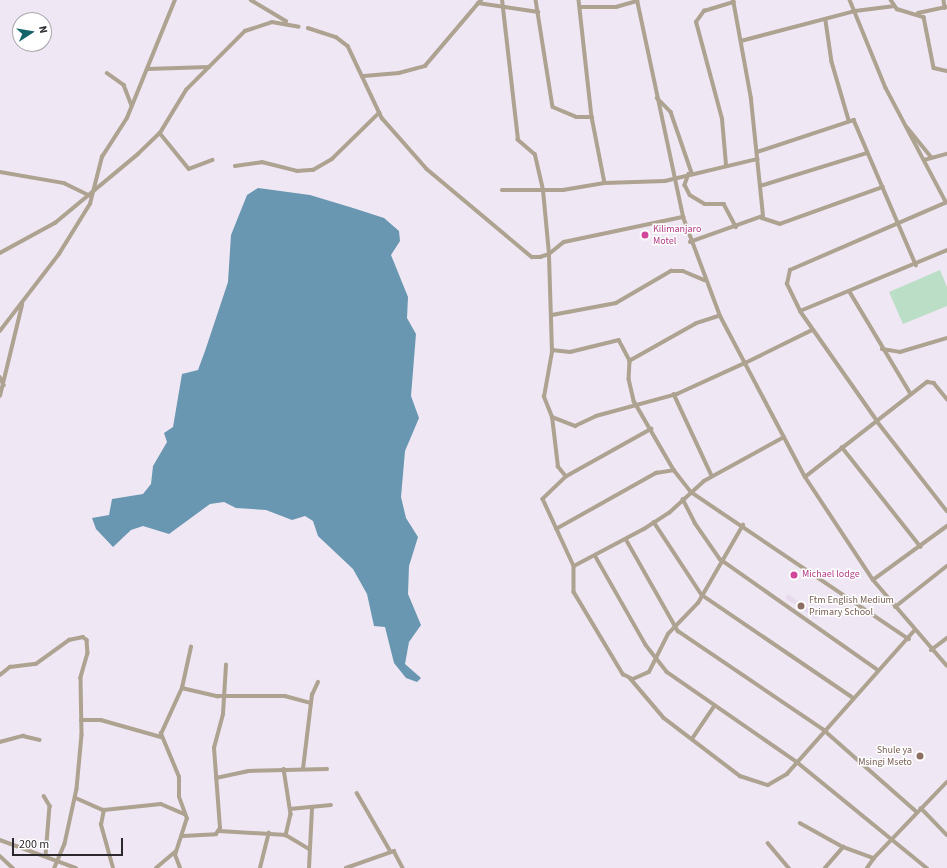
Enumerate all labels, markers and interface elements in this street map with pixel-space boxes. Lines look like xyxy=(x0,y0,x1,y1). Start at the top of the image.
north arrow xyxy=(12,12,52,52)
text: N xyxy=(35,24,51,35)
place label: Kilimanjaro Motel xyxy=(653,223,701,246)
marker: Kilimanjaro Motel xyxy=(640,230,650,240)
place label: Michael lodge xyxy=(802,569,860,581)
marker: Michael lodge xyxy=(789,570,799,580)
place label: Ftm English Medium Primary School xyxy=(809,594,894,618)
marker: Ftm English Medium Primary School xyxy=(796,601,806,611)
place label: Shule ya Msingi Mseto xyxy=(858,744,912,768)
marker: Shule ya Msingi Mseto xyxy=(915,751,925,761)
scale bar xyxy=(14,830,125,856)
text: 200 m xyxy=(19,836,49,853)

